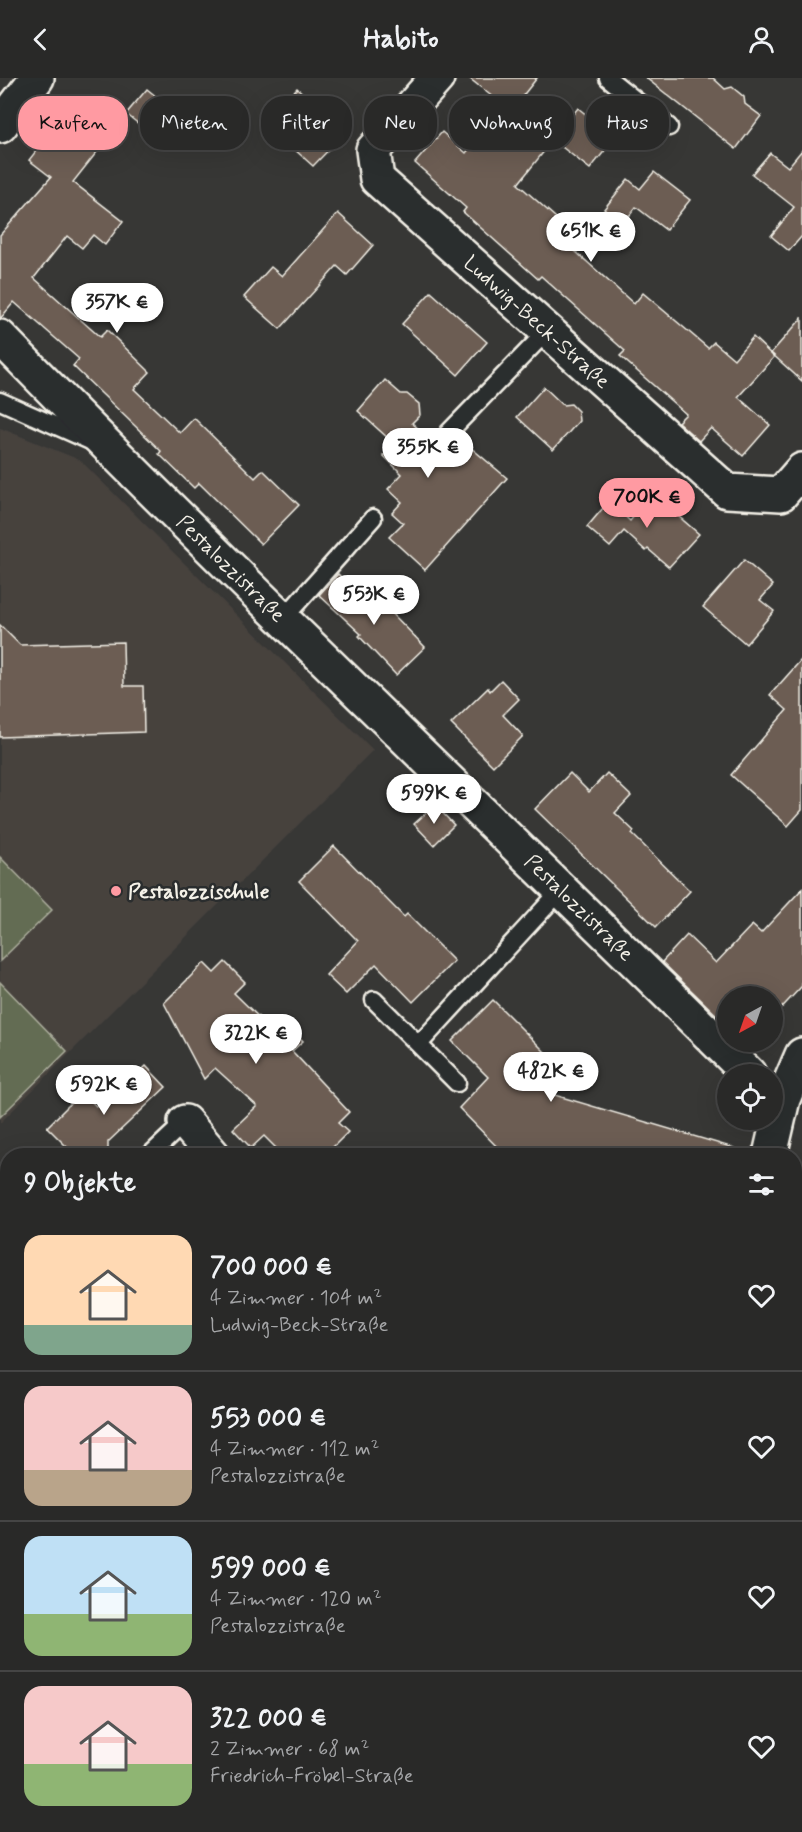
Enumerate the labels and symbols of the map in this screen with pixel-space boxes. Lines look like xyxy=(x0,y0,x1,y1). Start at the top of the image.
pin: 651K € xyxy=(542,212,640,263)
street label: Ludwig-Beck-Straße xyxy=(457,250,616,395)
pin: 357K € xyxy=(68,283,166,334)
pin: 355K € xyxy=(379,428,477,479)
pin: 700K € xyxy=(598,478,696,529)
street label: Pestalozzistraße xyxy=(170,509,291,629)
pin: 553K € xyxy=(325,575,423,626)
pin: 599K € xyxy=(385,774,483,825)
street label: Pestalozzistraße xyxy=(518,848,639,968)
place label: Pestalozzischule xyxy=(128,878,269,906)
marker: Pestalozzischule xyxy=(109,884,123,898)
north arrow xyxy=(717,986,783,1052)
pin: 322K € xyxy=(207,1014,305,1065)
pin: 482K € xyxy=(502,1052,600,1103)
pin: 592K € xyxy=(55,1065,153,1116)

